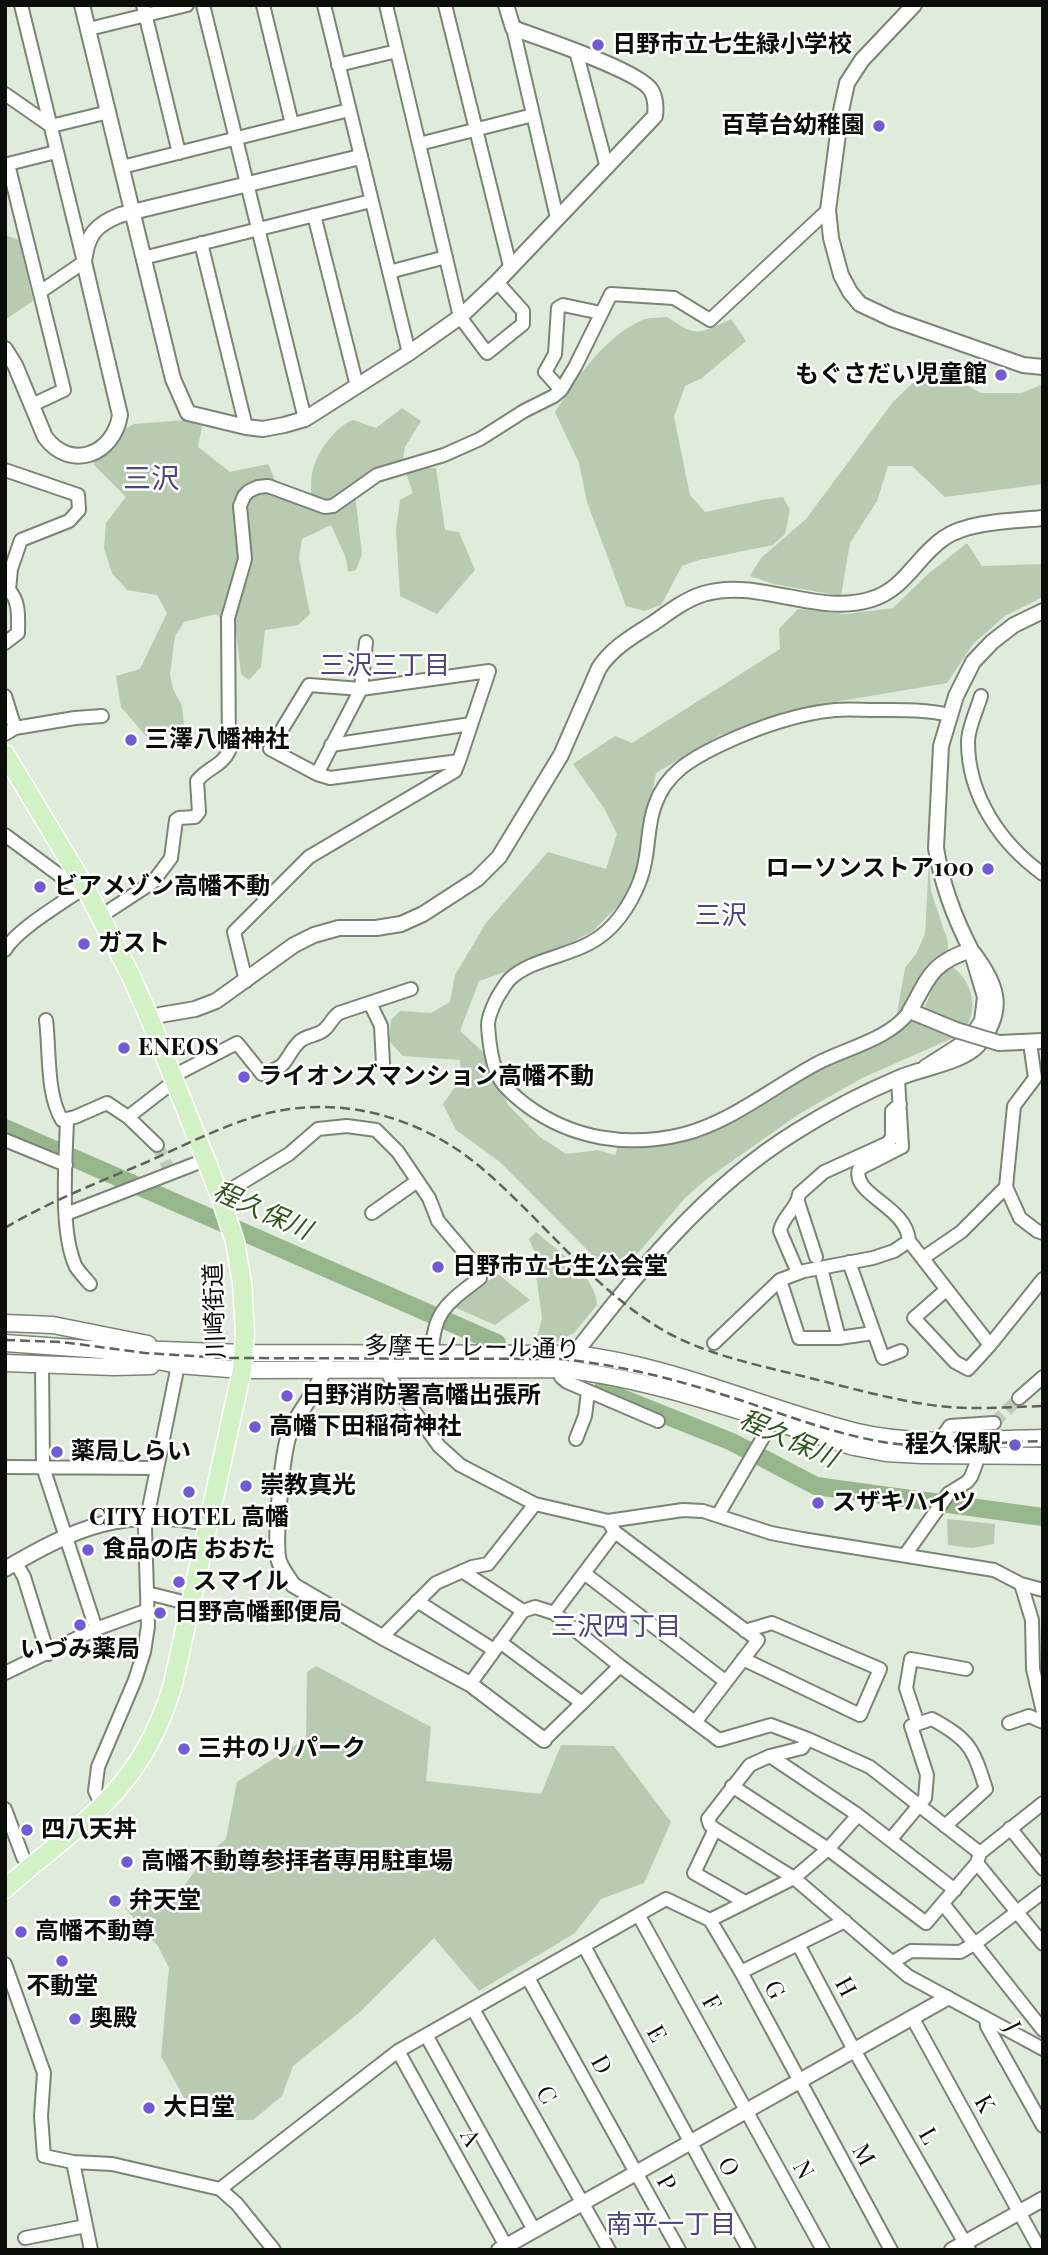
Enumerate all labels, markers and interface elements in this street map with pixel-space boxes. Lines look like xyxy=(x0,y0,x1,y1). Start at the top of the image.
place label: 日野市立七生緑小学校 xyxy=(612,31,852,59)
marker: 日野市立七生緑小学校 xyxy=(590,37,606,53)
place label: 百草台幼稚園 xyxy=(721,112,865,140)
marker: 百草台幼稚園 xyxy=(871,118,887,134)
place label: もぐさだい児童館 xyxy=(795,361,987,389)
marker: もぐさだい児童館 xyxy=(993,367,1009,383)
district label: 三沢 xyxy=(123,462,179,496)
district label: 三沢三丁目 xyxy=(320,650,450,682)
place label: 三澤八幡神社 xyxy=(145,726,289,754)
marker: 三澤八幡神社 xyxy=(123,732,139,748)
place label: ローソンストア100 xyxy=(766,855,974,883)
marker: ローソンストア100 xyxy=(980,861,996,877)
place label: ビアメゾン高幡不動 xyxy=(54,873,270,901)
marker: ビアメゾン高幡不動 xyxy=(32,879,48,895)
district label: 三沢 xyxy=(695,900,747,932)
place label: ガスト xyxy=(98,930,170,958)
marker: ガスト xyxy=(76,936,92,952)
place label: ENEOS xyxy=(138,1034,219,1062)
marker: ENEOS xyxy=(116,1040,132,1056)
place label: ライオンズマンション高幡不動 xyxy=(258,1063,594,1091)
marker: ライオンズマンション高幡不動 xyxy=(236,1069,252,1085)
water label: 程久保川 xyxy=(208,1176,316,1246)
place label: 日野市立七生公会堂 xyxy=(452,1253,668,1281)
marker: 日野市立七生公会堂 xyxy=(430,1259,446,1275)
street label: 川崎街道 xyxy=(199,1263,231,1359)
street label: 多摩モノレール通り xyxy=(364,1332,580,1364)
place label: 日野消防署高幡出張所 xyxy=(301,1382,541,1410)
marker: 日野消防署高幡出張所 xyxy=(279,1388,295,1404)
water label: 程久保川 xyxy=(734,1404,842,1474)
place label: 高幡下田稲荷神社 xyxy=(269,1413,461,1441)
marker: 高幡下田稲荷神社 xyxy=(247,1419,263,1435)
place label: 程久保駅 xyxy=(905,1431,1001,1459)
marker: 程久保駅 xyxy=(1007,1437,1023,1453)
place label: 薬局しらい xyxy=(71,1438,191,1466)
marker: 薬局しらい xyxy=(49,1444,65,1460)
place label: 崇教真光 xyxy=(260,1472,356,1500)
marker: 崇教真光 xyxy=(238,1478,254,1494)
marker: CITY HOTEL 高幡 xyxy=(181,1484,197,1500)
place label: スザキハイツ xyxy=(832,1489,976,1517)
marker: スザキハイツ xyxy=(810,1495,826,1511)
place label: CITY HOTEL 高幡 xyxy=(89,1504,289,1532)
place label: 食品の店 おおた xyxy=(102,1536,276,1564)
marker: 食品の店 おおた xyxy=(80,1542,96,1558)
place label: スマイル xyxy=(193,1568,289,1596)
marker: スマイル xyxy=(171,1574,187,1590)
place label: 日野高幡郵便局 xyxy=(174,1599,342,1627)
marker: 日野高幡郵便局 xyxy=(152,1605,168,1621)
district label: 三沢四丁目 xyxy=(551,1611,681,1643)
marker: いづみ薬局 xyxy=(72,1617,88,1633)
place label: いづみ薬局 xyxy=(20,1636,140,1664)
place label: 三井のリパーク xyxy=(198,1735,366,1763)
marker: 三井のリパーク xyxy=(176,1741,192,1757)
place label: 四八天丼 xyxy=(41,1816,137,1844)
marker: 四八天丼 xyxy=(19,1822,35,1838)
place label: 高幡不動尊参拝者専用駐車場 xyxy=(141,1848,453,1876)
marker: 高幡不動尊参拝者専用駐車場 xyxy=(119,1854,135,1870)
place label: 弁天堂 xyxy=(129,1887,201,1915)
marker: 弁天堂 xyxy=(107,1893,123,1909)
place label: 高幡不動尊 xyxy=(35,1918,155,1946)
marker: 高幡不動尊 xyxy=(13,1924,29,1940)
marker: 不動堂 xyxy=(54,1953,70,1969)
street label: H xyxy=(828,1972,862,2002)
place label: 不動堂 xyxy=(26,1973,98,2001)
street label: G xyxy=(757,1976,791,2004)
street label: F xyxy=(695,1990,727,2016)
place label: 奥殿 xyxy=(89,2005,137,2033)
marker: 奥殿 xyxy=(67,2011,83,2027)
street label: J xyxy=(997,2017,1027,2037)
street label: E xyxy=(640,2021,672,2047)
street label: D xyxy=(584,2050,618,2080)
street label: C xyxy=(529,2081,563,2109)
street label: K xyxy=(968,2090,1000,2118)
place label: 大日堂 xyxy=(163,2094,235,2122)
marker: 大日堂 xyxy=(141,2100,157,2116)
street label: L xyxy=(912,2123,944,2149)
street label: A xyxy=(454,2124,486,2152)
street label: M xyxy=(845,2139,881,2171)
street label: O xyxy=(711,2152,745,2182)
street label: N xyxy=(786,2156,820,2184)
street label: P xyxy=(650,2170,682,2196)
district label: 南平一丁目 xyxy=(606,2209,736,2241)

